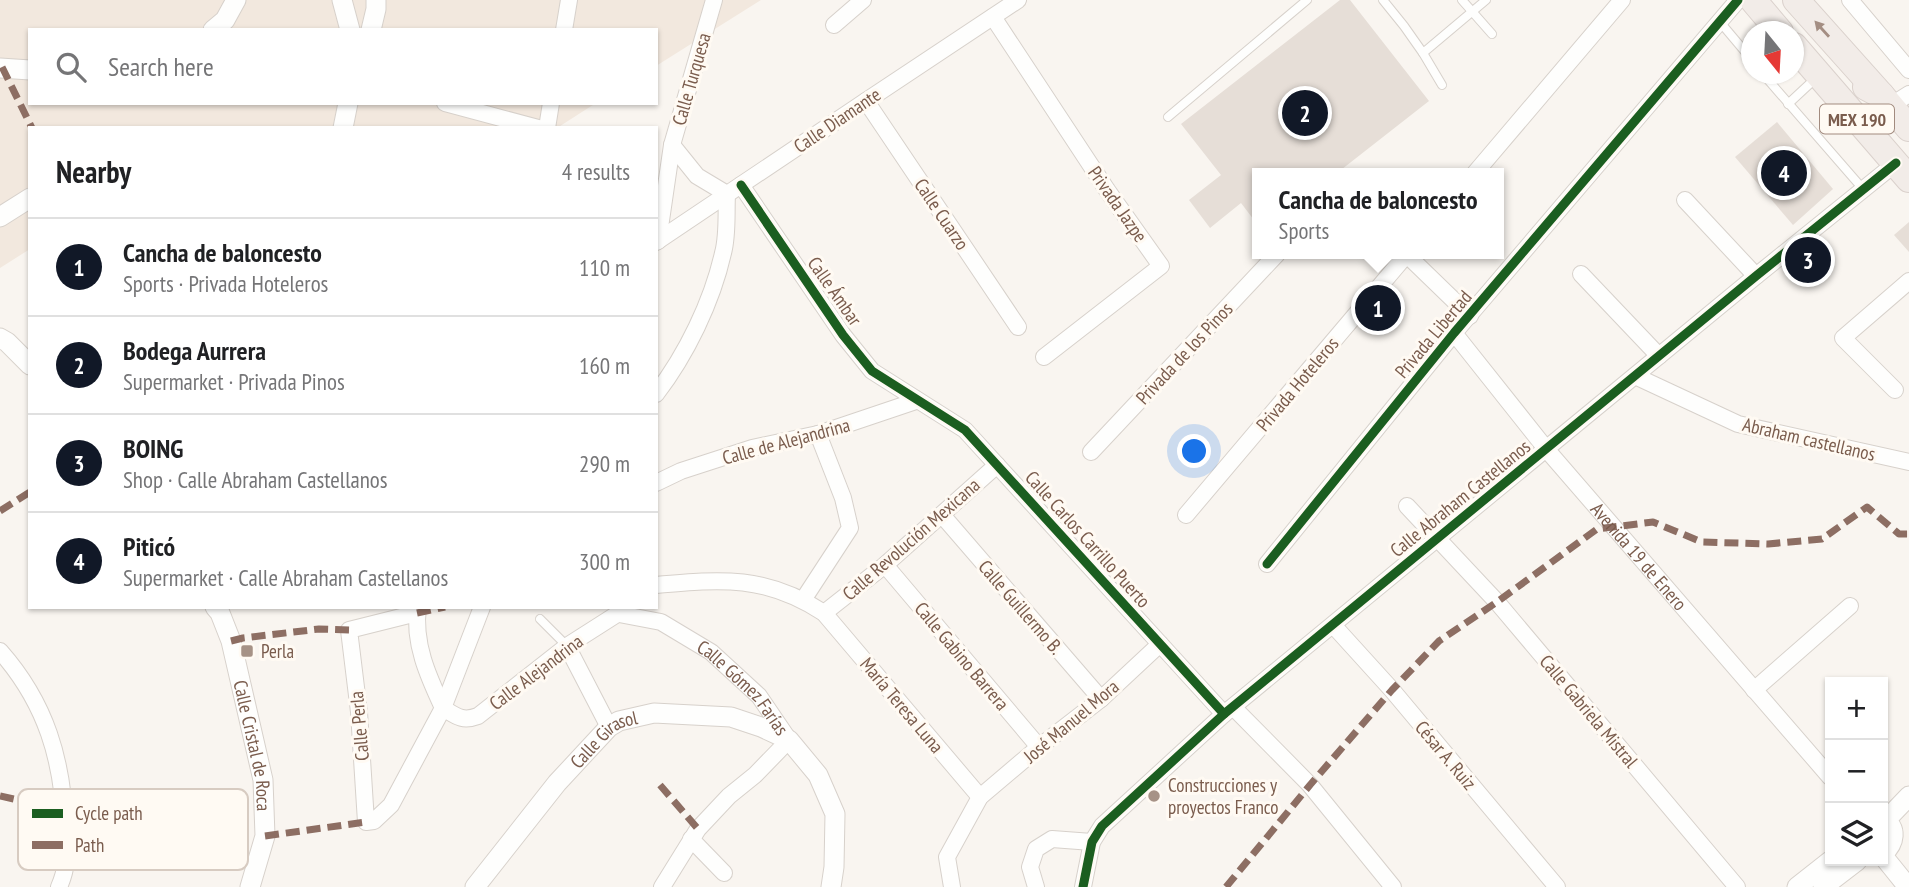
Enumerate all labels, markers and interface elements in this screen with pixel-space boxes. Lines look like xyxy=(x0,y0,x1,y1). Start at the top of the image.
north arrow xyxy=(1741,21,1804,84)
one-way arrow xyxy=(1815,21,1830,38)
search box xyxy=(28,28,658,105)
street label: Calle Turquesa xyxy=(666,30,716,128)
icon: search xyxy=(52,48,90,86)
text: Search here xyxy=(108,50,214,83)
street label: Calle Diamante xyxy=(789,82,885,158)
pin: 2 xyxy=(1282,87,1328,139)
road number: MEX 190 xyxy=(1820,104,1894,134)
pin: 4 xyxy=(1761,147,1807,199)
text: Nearby xyxy=(56,152,131,191)
text: 4 results xyxy=(562,157,630,186)
street label: Privada Jazpe xyxy=(1083,161,1153,247)
popup xyxy=(1252,168,1504,259)
street label: Calle Cuarzo xyxy=(909,174,975,254)
text: Cancha de baloncesto xyxy=(1279,183,1477,216)
text: Sports xyxy=(1279,216,1329,245)
pin: 3 xyxy=(1785,234,1831,286)
text: Cancha de baloncesto xyxy=(123,236,322,269)
street label: Calle Ámbar xyxy=(803,252,868,331)
text: 1 xyxy=(74,253,85,282)
text: 110 m xyxy=(579,253,630,282)
text: Sports · Privada Hoteleros xyxy=(123,269,328,298)
pin: 1 xyxy=(1355,282,1401,334)
street label: Privada Libertad xyxy=(1389,285,1477,383)
street label: Privada de los Pinos xyxy=(1131,297,1237,409)
street label: Privada Hoteleros xyxy=(1251,332,1343,436)
text: Bodega Aurrera xyxy=(123,334,266,367)
text: 2 xyxy=(74,351,85,380)
text: 160 m xyxy=(579,351,630,380)
text: Supermarket · Privada Pinos xyxy=(123,367,345,396)
street label: Calle de Alejandrina xyxy=(720,412,852,470)
street label: Abraham castellanos xyxy=(1740,412,1878,466)
text: BOING xyxy=(123,432,183,465)
your location xyxy=(1177,434,1211,468)
street label: Calle Abraham Castellanos xyxy=(1385,434,1535,562)
text: 3 xyxy=(74,449,85,478)
text: 290 m xyxy=(579,449,630,478)
text: Shop · Calle Abraham Castellanos xyxy=(123,465,388,494)
street label: Calle Carlos Carrillo Puerto xyxy=(1020,466,1156,612)
street label: Calle Revolución Mexicana xyxy=(837,473,985,605)
street label: Avenida 19 de Enero xyxy=(1586,497,1692,615)
text: Piticó xyxy=(123,530,175,563)
text: 4 xyxy=(74,547,85,576)
text: 300 m xyxy=(579,547,630,576)
street label: Calle Guillermo B. xyxy=(973,555,1069,659)
text: Supermarket · Calle Abraham Castellanos xyxy=(123,563,448,592)
street label: Calle Gabino Barrera xyxy=(910,597,1014,715)
street label: Calle Alejandrina xyxy=(484,629,588,715)
street label: Calle Gómez Farías xyxy=(693,635,794,740)
place label: Perla xyxy=(261,639,294,663)
marker: Perla xyxy=(239,643,255,659)
street label: Calle Gabriela Mistral xyxy=(1535,650,1644,773)
street label: María Teresa Luna xyxy=(855,652,949,758)
street label: José Manuel Mora xyxy=(1018,674,1123,768)
map controls xyxy=(1825,677,1888,866)
button: + xyxy=(1825,677,1888,740)
street label: Calle Cristal de Roca xyxy=(228,678,276,812)
street label: Calle Perla xyxy=(344,690,374,762)
street label: Calle Girasol xyxy=(565,705,640,773)
street label: César A. Ruiz xyxy=(1410,716,1482,794)
button: − xyxy=(1825,740,1888,803)
place label: Construcciones y proyectos Franco xyxy=(1168,773,1278,819)
marker: Construcciones y proyectos Franco xyxy=(1146,788,1162,804)
legend xyxy=(18,789,248,870)
text: Cycle path xyxy=(75,801,143,825)
button: layers xyxy=(1825,803,1888,866)
text: Path xyxy=(75,833,104,857)

